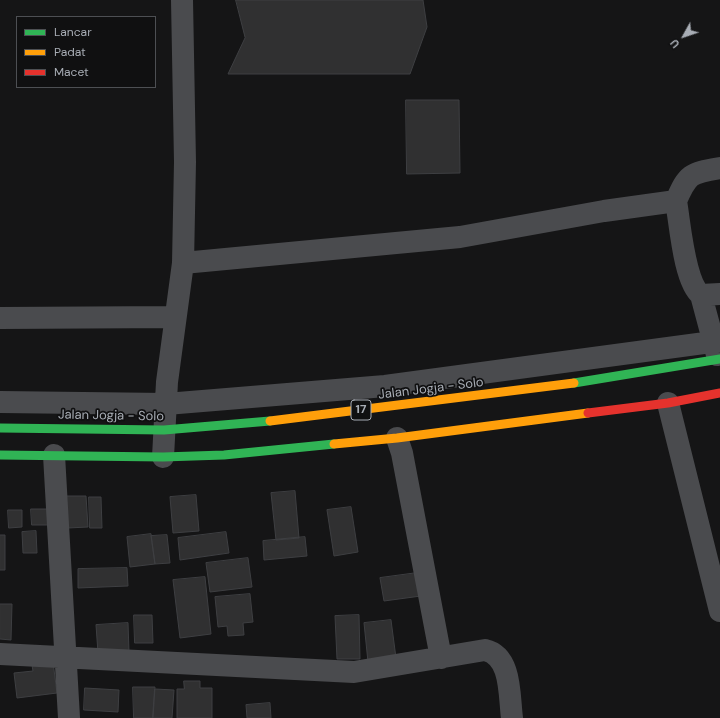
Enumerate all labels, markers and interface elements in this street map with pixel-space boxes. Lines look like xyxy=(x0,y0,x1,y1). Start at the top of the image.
legend xyxy=(16,16,156,88)
north arrow xyxy=(664,16,704,56)
text: Lancar xyxy=(54,24,92,40)
text: U xyxy=(667,36,683,51)
text: Padat xyxy=(54,44,86,60)
text: Macet xyxy=(54,64,89,80)
street label: Jalan Jogja - Solo xyxy=(377,375,485,403)
road number: 17 xyxy=(351,400,371,420)
street label: Jalan Jogja - Solo xyxy=(58,407,164,425)

